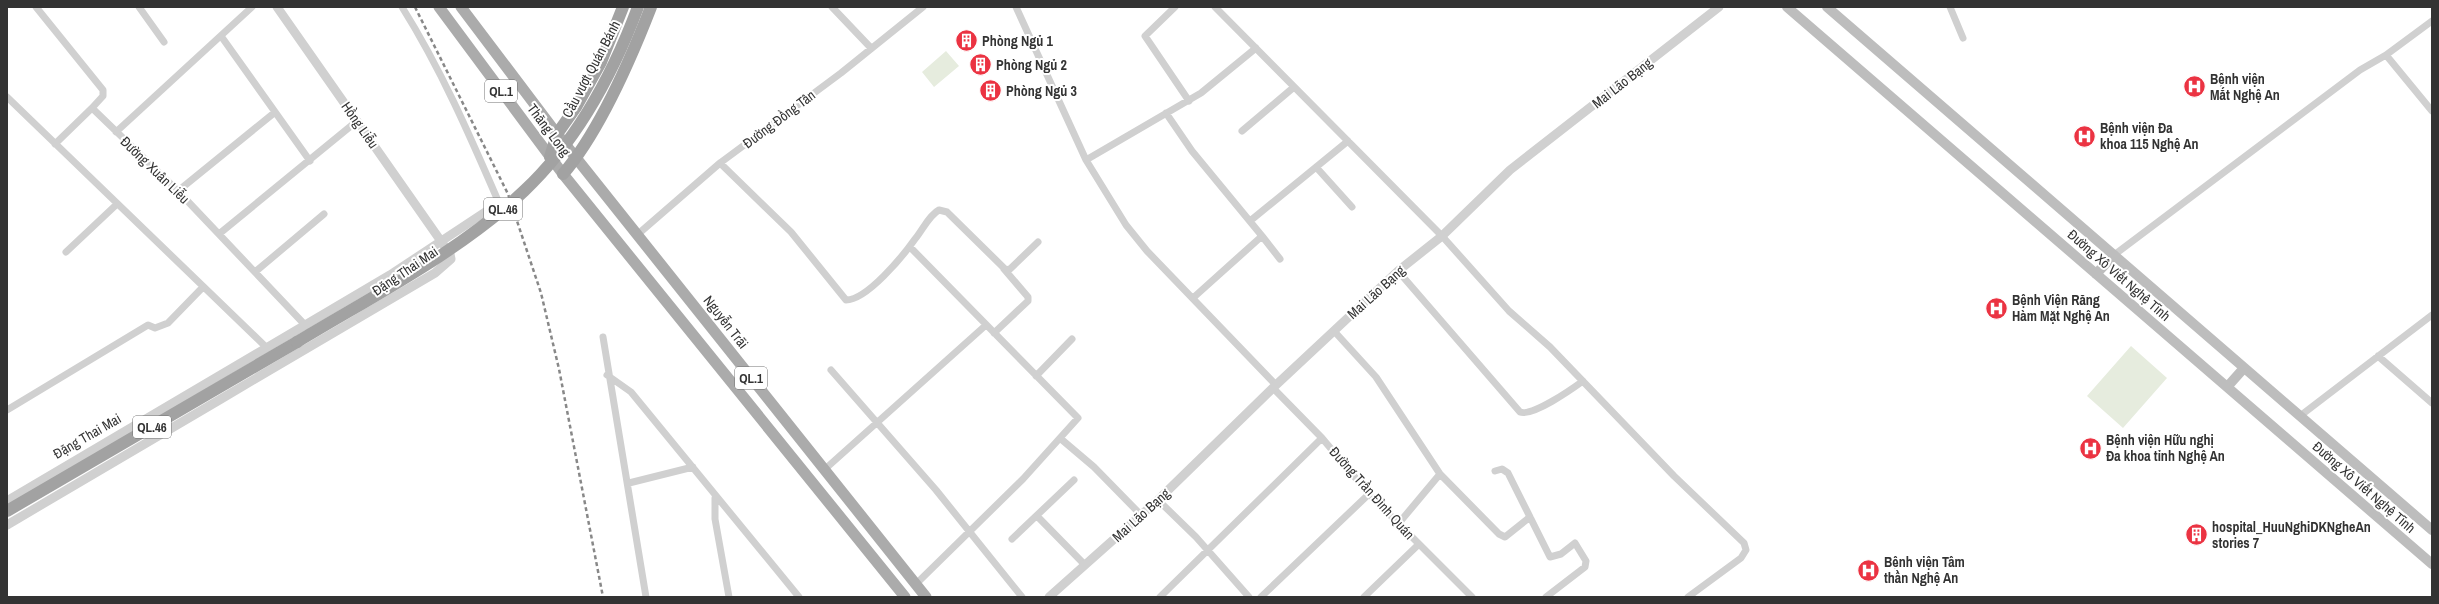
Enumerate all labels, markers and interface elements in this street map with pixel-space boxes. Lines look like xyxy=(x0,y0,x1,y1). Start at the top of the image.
street label: Cầu vượt Quán Bánh xyxy=(558,17,624,121)
building icon: Phòng Ngủ 1 xyxy=(953,28,979,54)
place label: Phòng Ngủ 1 xyxy=(982,32,1053,50)
building icon: Phòng Ngủ 2 xyxy=(967,52,993,78)
street label: Mai Lão Bạng xyxy=(1588,54,1656,112)
place label: Phòng Ngủ 2 xyxy=(996,56,1067,74)
place label: Bệnh viện Mắt Nghệ An xyxy=(2210,70,2280,104)
hospital icon: Bệnh viện Mắt Nghệ An xyxy=(2181,74,2207,100)
building icon: Phòng Ngủ 3 xyxy=(978,78,1004,104)
road number: QL.1 xyxy=(485,80,517,102)
place label: Phòng Ngủ 3 xyxy=(1006,82,1077,100)
street label: Đường Đồng Tân xyxy=(739,86,819,152)
street label: Hồng Liễu xyxy=(337,98,383,152)
street label: Thăng Long xyxy=(523,100,575,160)
place label: Bệnh viện Đa khoa 115 Nghệ An xyxy=(2100,119,2198,153)
hospital icon: Bệnh viện Đa khoa 115 Nghệ An xyxy=(2072,123,2098,149)
street label: Đường Xuân Liễu xyxy=(117,132,193,208)
road number: QL.46 xyxy=(484,198,522,220)
street label: Đường Xô Viết Nghệ Tĩnh xyxy=(2064,225,2174,325)
street label: Đặng Thai Mai xyxy=(369,242,441,300)
street label: Mai Lão Bạng xyxy=(1343,261,1409,323)
place label: Bệnh Viện Răng Hàm Mặt Nghệ An xyxy=(2012,291,2110,325)
street label: Nguyễn Trãi xyxy=(700,292,752,352)
hospital icon: Bệnh Viện Răng Hàm Mặt Nghệ An xyxy=(1984,295,2010,321)
road number: QL.1 xyxy=(735,367,767,389)
street label: Đặng Thai Mai xyxy=(50,409,124,463)
road number: QL.46 xyxy=(133,416,171,438)
place label: Bệnh viện Hữu nghị Đa khoa tỉnh Nghệ An xyxy=(2106,431,2225,465)
hospital icon: Bệnh viện Hữu nghị Đa khoa tỉnh Nghệ An xyxy=(2077,435,2103,461)
street label: Đường Xô Viết Nghệ Tĩnh xyxy=(2309,437,2419,537)
street label: Đường Trần Đình Quán xyxy=(1326,443,1418,543)
street label: Mai Lão Bạng xyxy=(1108,484,1174,546)
place label: hospital_HuuNghiDKNgheAn stories 7 xyxy=(2212,518,2371,552)
building icon: hospital_HuuNghiDKNgheAn stories 7 xyxy=(2183,522,2209,548)
place label: Bệnh viện Tâm thần Nghệ An xyxy=(1884,553,1965,587)
hospital icon: Bệnh viện Tâm thần Nghệ An xyxy=(1856,557,1882,583)

